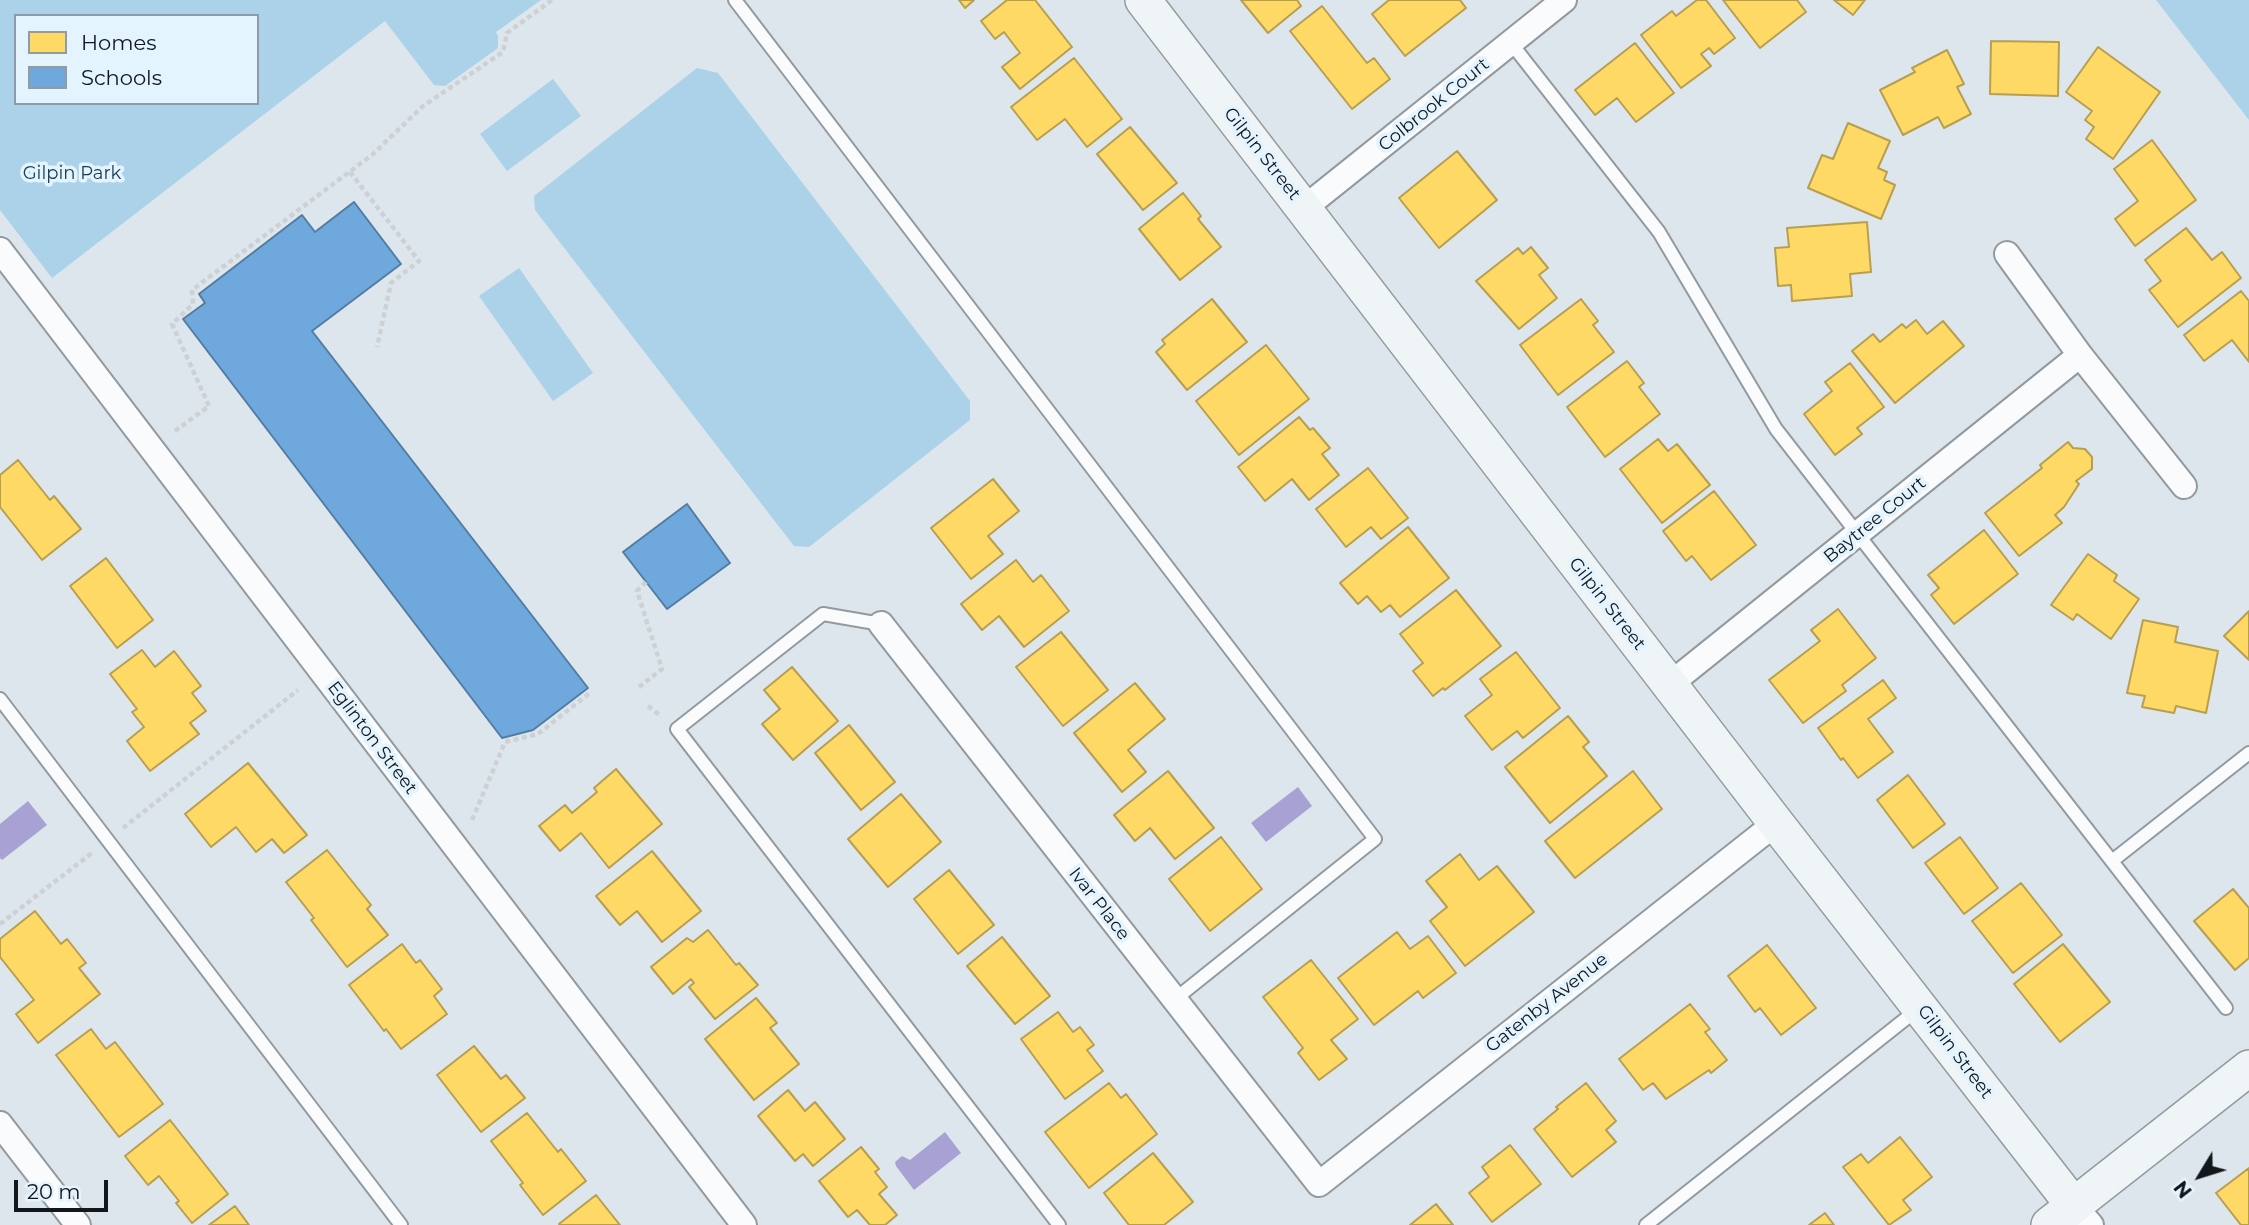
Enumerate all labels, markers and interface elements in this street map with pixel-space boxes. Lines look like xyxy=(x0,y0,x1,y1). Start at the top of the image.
legend xyxy=(14,14,259,105)
text: Homes xyxy=(81,30,156,55)
street label: Colbrook Court xyxy=(1374,54,1494,156)
text: Schools xyxy=(81,65,162,90)
street label: Gilpin Street xyxy=(1219,103,1305,205)
park label: Gilpin Park xyxy=(23,163,121,185)
street label: Baytree Court xyxy=(1820,472,1930,568)
street label: Gilpin Street xyxy=(1564,553,1650,655)
street label: Eglinton Street xyxy=(323,677,421,799)
street label: Ivar Place xyxy=(1064,863,1134,945)
street label: Gatenby Avenue xyxy=(1482,949,1612,1057)
street label: Gilpin Street xyxy=(1913,1001,1997,1103)
north arrow xyxy=(2165,1141,2235,1211)
scale bar xyxy=(18,1166,112,1210)
text: N xyxy=(2169,1176,2197,1202)
text: 20 m xyxy=(27,1179,81,1204)

